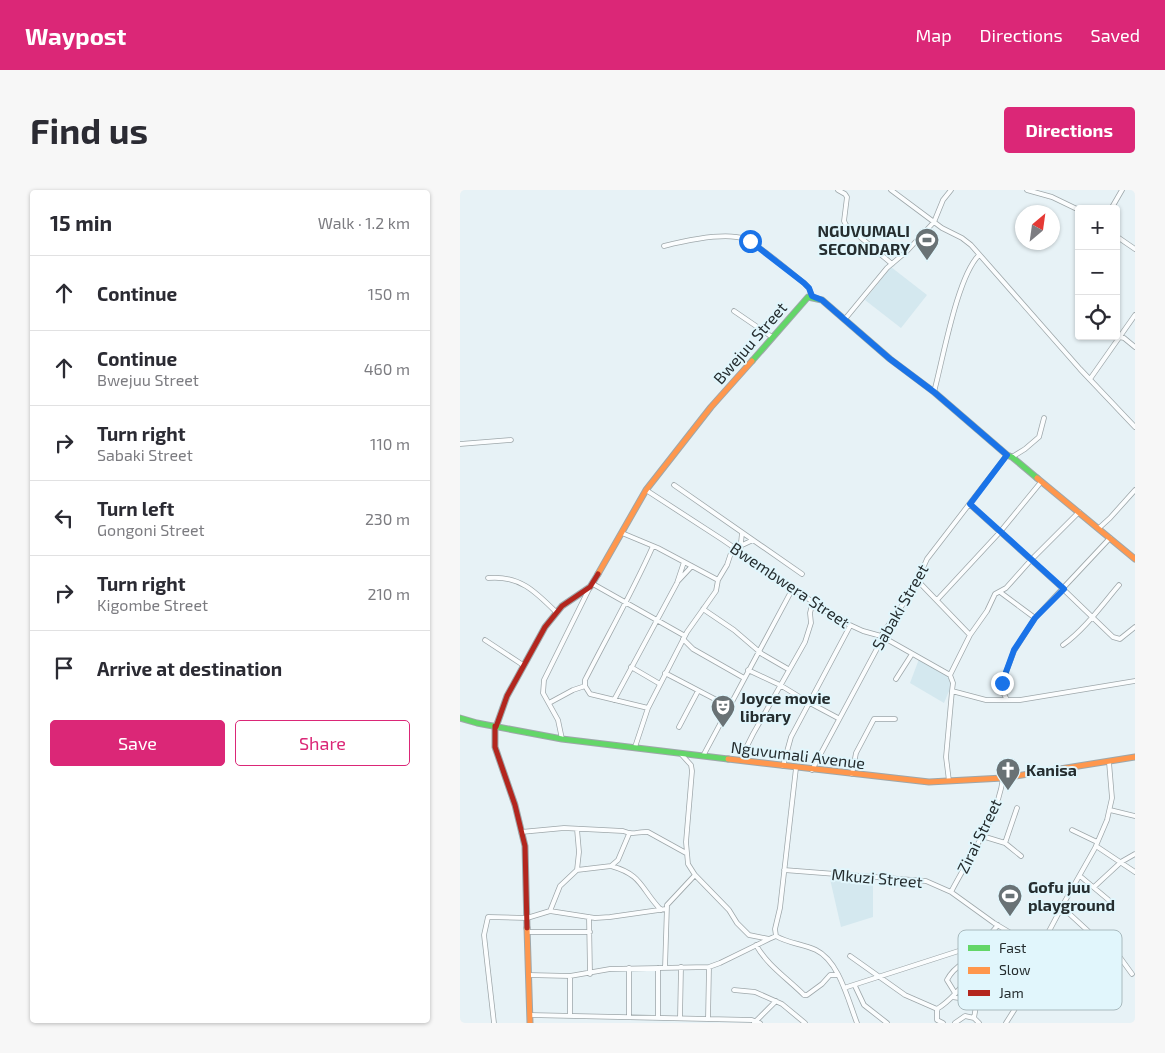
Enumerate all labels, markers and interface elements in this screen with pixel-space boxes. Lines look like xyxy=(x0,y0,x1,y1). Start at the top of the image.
text: Waypost xyxy=(25,21,126,50)
text: Map xyxy=(915,24,952,46)
text: Directions xyxy=(980,24,1063,46)
text: Saved xyxy=(1091,24,1140,46)
button: Directions xyxy=(1004,107,1135,153)
text: Find us xyxy=(30,109,148,151)
north arrow xyxy=(1015,205,1060,250)
map controls xyxy=(1075,205,1120,340)
button: + xyxy=(1075,205,1120,250)
text: 15 min xyxy=(50,210,112,235)
text: Walk · 1.2 km xyxy=(318,213,410,232)
place label: NGUVUMALI SECONDARY xyxy=(818,221,910,258)
sports icon: NGUVUMALI SECONDARY xyxy=(914,227,940,261)
route start xyxy=(739,230,762,253)
button: − xyxy=(1075,250,1120,295)
icon: ahead xyxy=(50,279,78,307)
text: Continue xyxy=(97,282,177,305)
text: 150 m xyxy=(368,284,410,303)
button: locate xyxy=(1075,295,1120,340)
street label: Bwejuu Street xyxy=(709,298,791,388)
text: Continue xyxy=(97,347,177,370)
icon: ahead xyxy=(50,354,78,382)
text: 460 m xyxy=(364,359,410,378)
text: Bwejuu Street xyxy=(97,370,199,389)
text: Turn right xyxy=(97,422,185,445)
icon: right xyxy=(50,429,78,457)
text: 110 m xyxy=(370,434,410,453)
text: Sabaki Street xyxy=(97,445,193,464)
text: Turn left xyxy=(97,497,174,520)
icon: left xyxy=(50,504,78,532)
text: 230 m xyxy=(365,509,410,528)
text: Gongoni Street xyxy=(97,520,205,539)
street label: Bwembwera Street xyxy=(727,538,854,632)
street label: Sabaki Street xyxy=(867,561,932,653)
text: Turn right xyxy=(97,572,185,595)
icon: right xyxy=(50,579,78,607)
text: 210 m xyxy=(367,584,410,603)
text: Kigombe Street xyxy=(97,595,208,614)
icon: arrive xyxy=(50,654,78,682)
text: Arrive at destination xyxy=(97,657,282,680)
route end xyxy=(991,672,1014,695)
place label: Joyce movie library xyxy=(740,688,831,726)
theatre icon: Joyce movie library xyxy=(710,694,736,728)
button: Save xyxy=(50,720,225,766)
button: Share xyxy=(235,720,410,766)
street label: Nguvumali Avenue xyxy=(730,737,866,772)
church icon: Kanisa xyxy=(995,757,1021,791)
place label: Kanisa xyxy=(1026,760,1077,779)
street label: Zirai Street xyxy=(952,796,1005,876)
street label: Mkuzi Street xyxy=(831,864,923,891)
place label: Gofu juu playground xyxy=(1028,877,1115,915)
sports icon: Gofu juu playground xyxy=(997,883,1023,917)
legend xyxy=(958,930,1122,1010)
text: Fast xyxy=(999,939,1026,956)
text: Slow xyxy=(999,961,1031,978)
text: Jam xyxy=(999,984,1024,1001)

